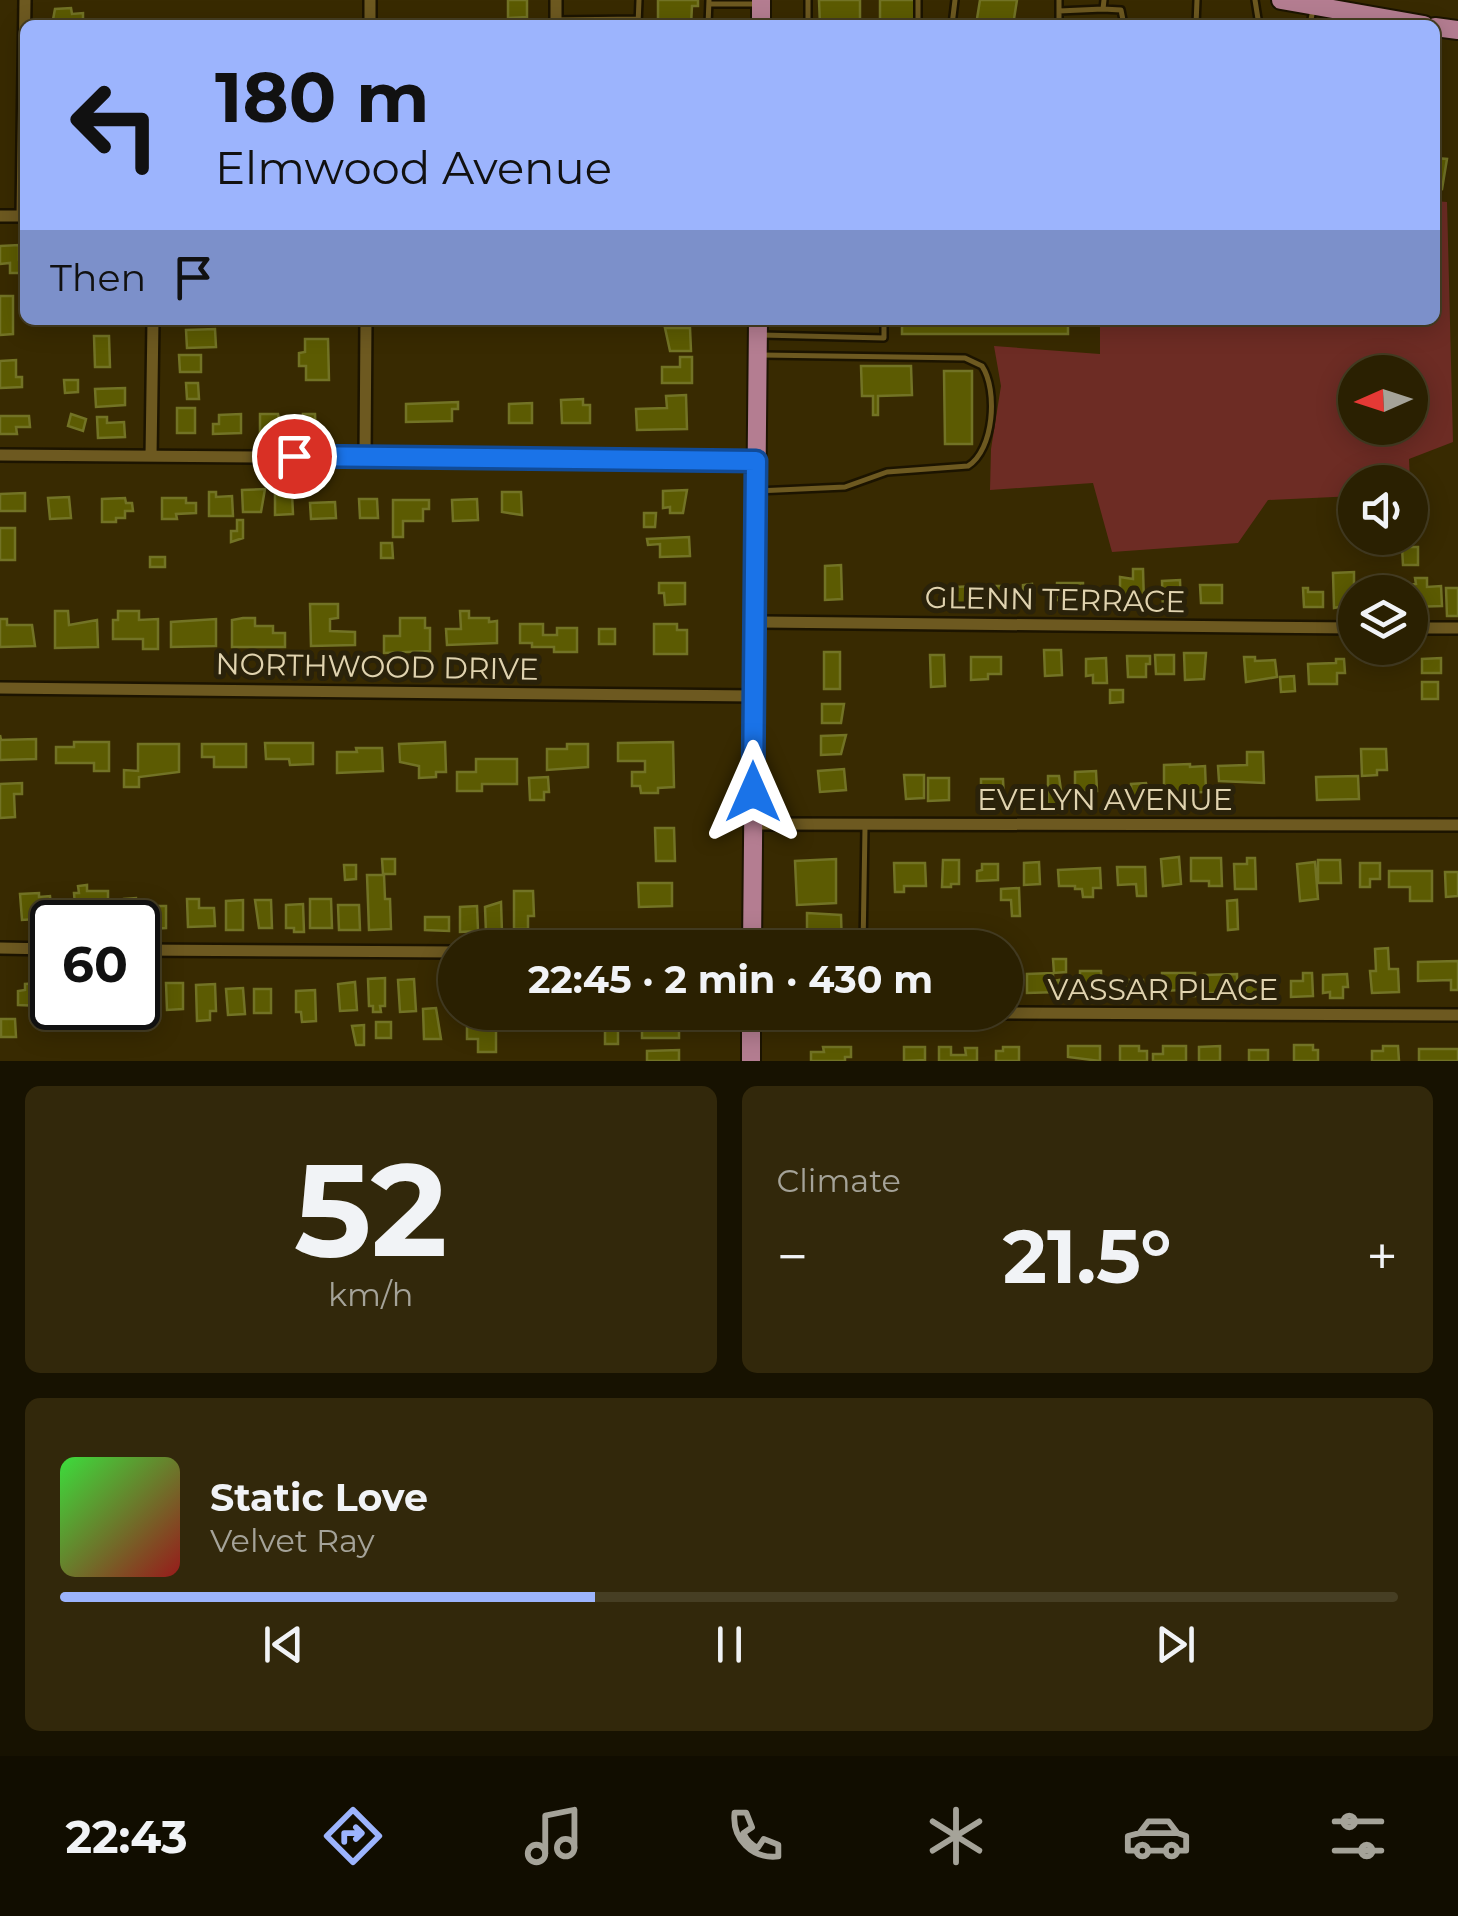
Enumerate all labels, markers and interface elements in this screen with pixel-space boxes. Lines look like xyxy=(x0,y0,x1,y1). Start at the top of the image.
text: 180 m xyxy=(215,54,429,140)
icon: left xyxy=(50,60,180,190)
text: Elmwood Avenue xyxy=(215,140,612,195)
icon: arrive xyxy=(166,250,221,305)
text: Then xyxy=(50,254,146,301)
north arrow xyxy=(1338,355,1428,445)
map controls xyxy=(1338,355,1428,665)
pin xyxy=(252,414,337,499)
icon: arrive xyxy=(267,429,322,484)
button: sound xyxy=(1338,465,1428,555)
button: layers xyxy=(1338,575,1428,665)
street label: GLENN TERRACE xyxy=(924,579,1186,620)
street label: NORTHWOOD DRIVE xyxy=(215,645,539,688)
position arrow xyxy=(701,740,805,844)
street label: EVELYN AVENUE xyxy=(977,781,1233,818)
speed limit sign: 60 xyxy=(30,900,160,1030)
text: 22:45 · 2 min · 430 m xyxy=(528,956,933,1003)
street label: VASSAR PLACE xyxy=(1048,971,1278,1008)
text: 52 xyxy=(294,1130,447,1289)
text: Climate xyxy=(777,1161,901,1200)
text: 21.5° xyxy=(1003,1210,1172,1302)
text: − xyxy=(777,1223,808,1290)
text: + xyxy=(1366,1223,1398,1290)
text: km/h xyxy=(328,1275,413,1314)
text: Static Love xyxy=(210,1474,428,1521)
text: Velvet Ray xyxy=(210,1521,375,1560)
icon: previous xyxy=(256,1617,311,1672)
icon: pause xyxy=(702,1617,757,1672)
icon: next xyxy=(1148,1617,1203,1672)
icon: directions xyxy=(318,1801,388,1871)
icon: music xyxy=(519,1801,589,1871)
icon: phone xyxy=(720,1801,790,1871)
icon: climate xyxy=(921,1801,991,1871)
icon: car xyxy=(1122,1801,1192,1871)
icon: filters xyxy=(1323,1801,1393,1871)
text: 22:43 xyxy=(65,1809,188,1864)

